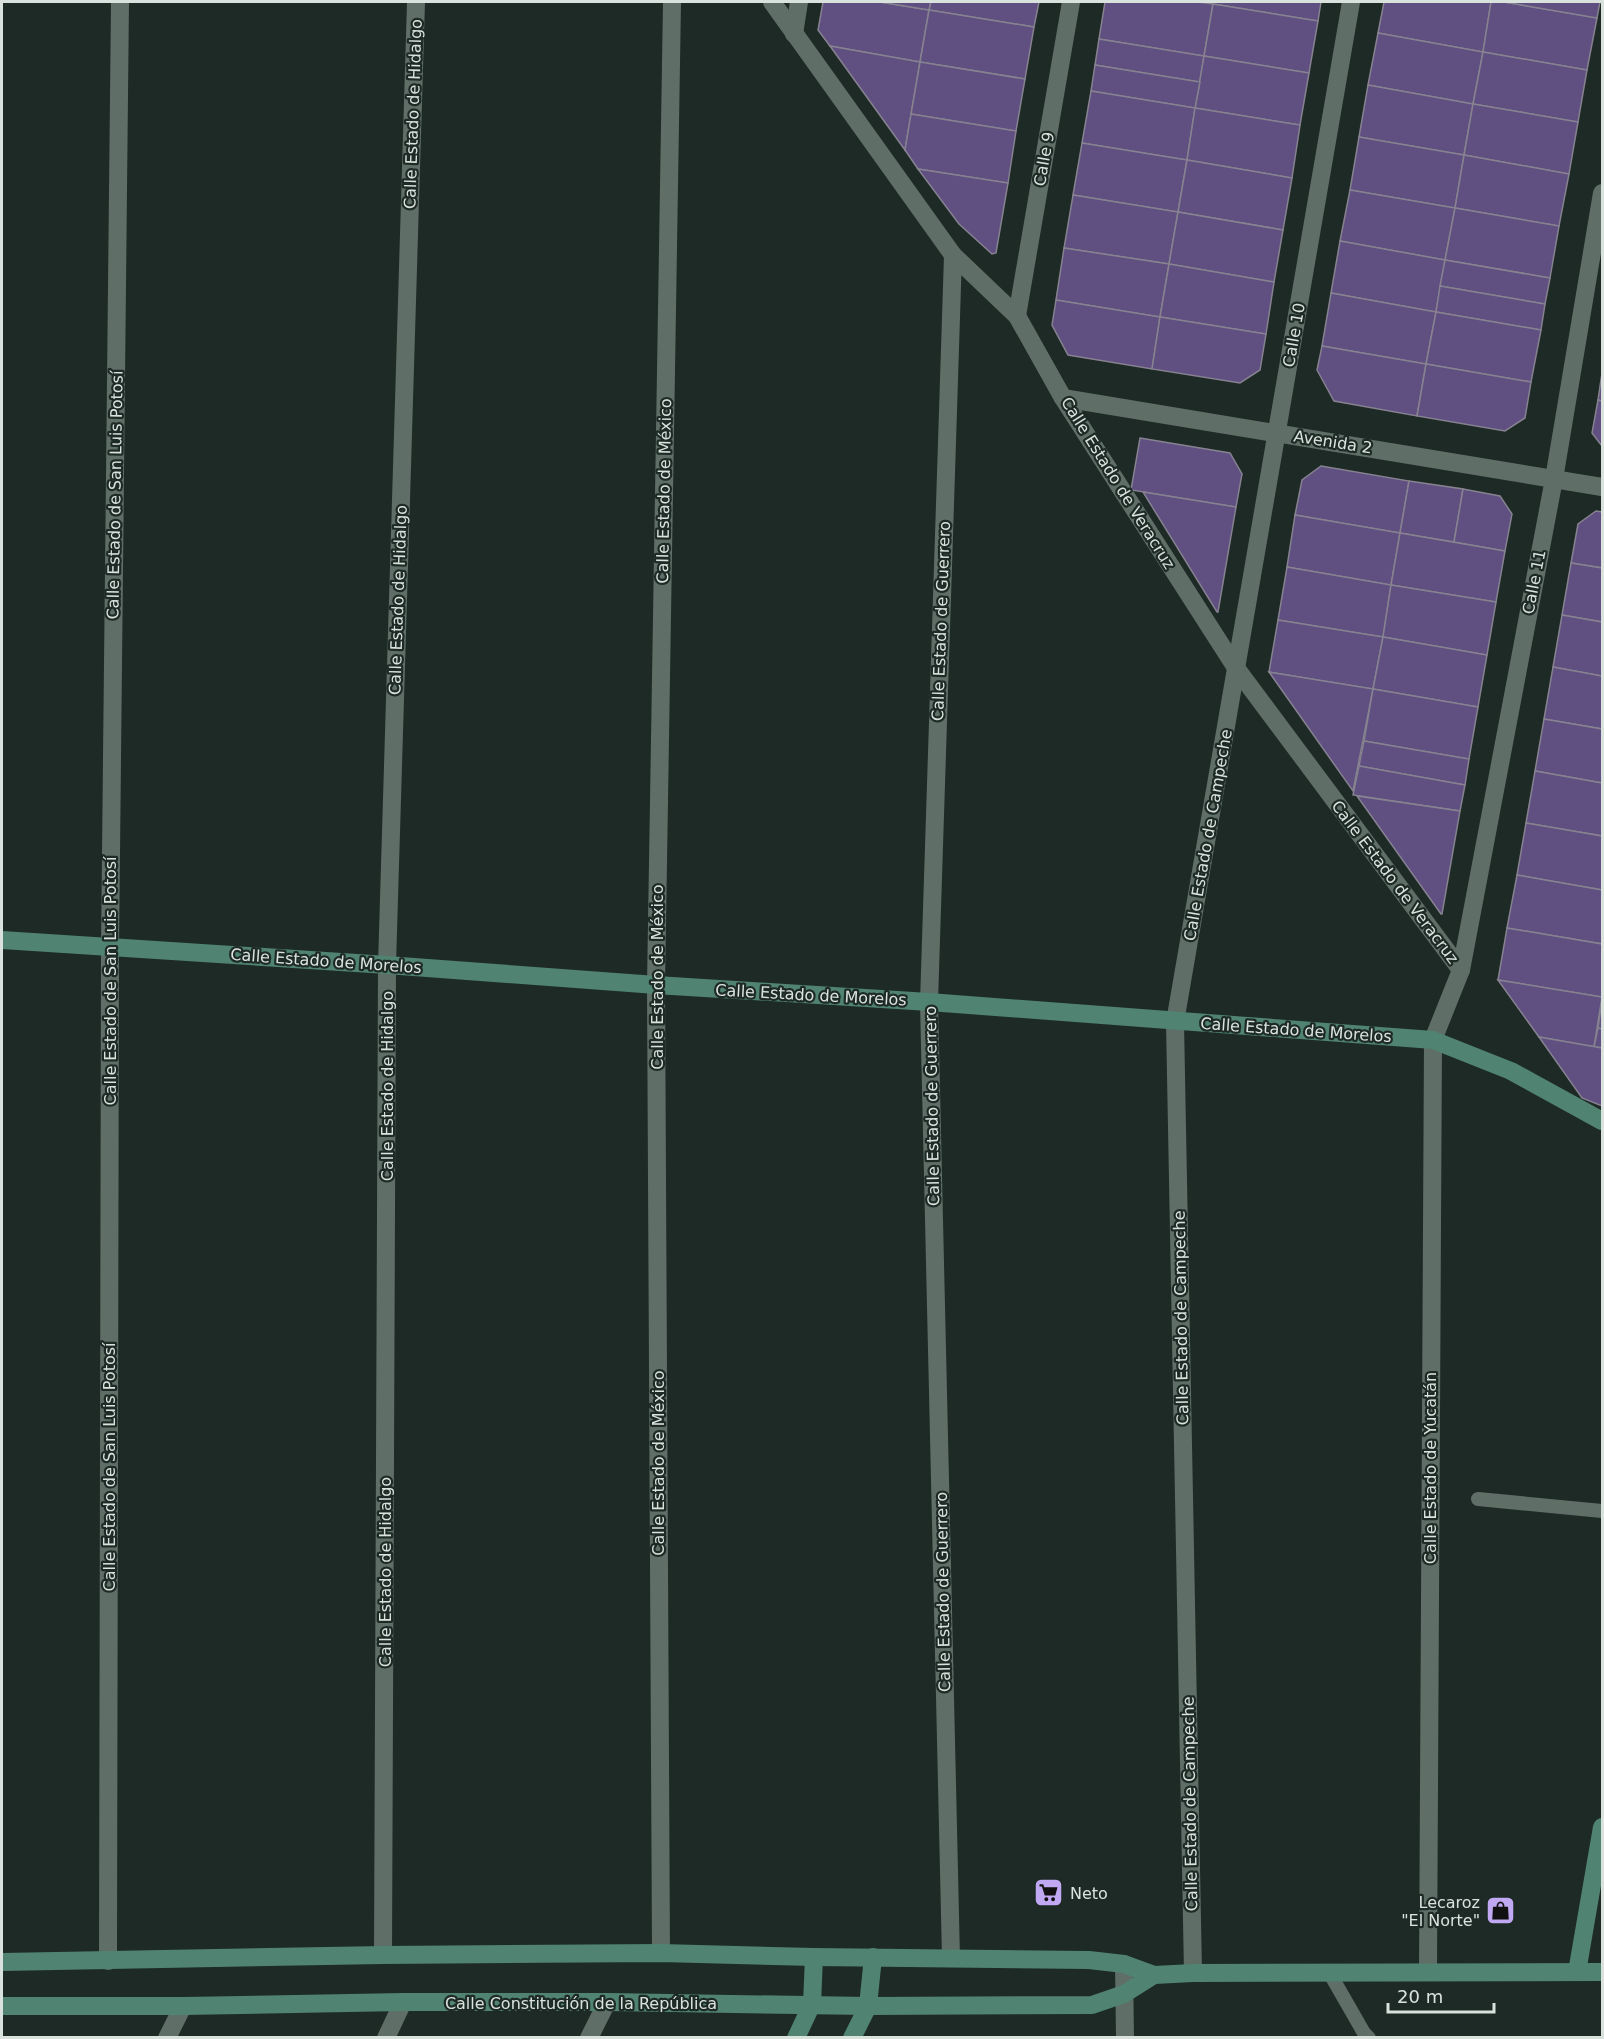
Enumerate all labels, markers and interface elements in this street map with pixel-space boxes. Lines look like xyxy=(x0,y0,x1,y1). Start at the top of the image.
street label: Calle Estado de Hidalgo xyxy=(400,19,426,209)
street label: Calle 9 xyxy=(1030,130,1058,188)
street label: Calle 10 xyxy=(1279,301,1309,369)
street label: Calle Estado de San Luis Potosí xyxy=(103,370,127,620)
street label: Calle Estado de Veracruz xyxy=(1057,393,1179,573)
street label: Calle Estado de México xyxy=(653,398,675,584)
street label: Avenida 2 xyxy=(1292,426,1374,458)
street label: Calle Estado de Hidalgo xyxy=(385,505,411,695)
street label: Calle Estado de Guerrero xyxy=(928,521,954,721)
street label: Calle 11 xyxy=(1518,548,1550,616)
street label: Calle Estado de Campeche xyxy=(1180,728,1236,942)
street label: Calle Estado de Veracruz xyxy=(1327,797,1463,967)
street label: Calle Estado de San Luis Potosí xyxy=(101,856,120,1105)
street label: Calle Estado de México xyxy=(648,884,667,1070)
street label: Calle Estado de Morelos xyxy=(230,945,422,977)
street label: Calle Estado de Morelos xyxy=(715,980,907,1010)
street label: Calle Estado de Hidalgo xyxy=(378,991,397,1181)
street label: Calle Estado de Guerrero xyxy=(921,1006,943,1206)
street label: Calle Estado de Morelos xyxy=(1200,1014,1392,1046)
street label: Calle Estado de Campeche xyxy=(1170,1210,1192,1426)
street label: Calle Estado de San Luis Potosí xyxy=(100,1342,119,1591)
street label: Calle Estado de México xyxy=(649,1370,668,1556)
street label: Calle Estado de Yucatán xyxy=(1421,1372,1440,1564)
street label: Calle Estado de Hidalgo xyxy=(376,1477,395,1667)
street label: Calle Estado de Guerrero xyxy=(932,1492,954,1692)
street label: Calle Estado de Campeche xyxy=(1179,1696,1201,1912)
supermarket icon: Neto xyxy=(1033,1877,1065,1909)
place label: Neto xyxy=(1070,1884,1108,1903)
place label: Lecaroz "El Norte" xyxy=(1401,1893,1480,1930)
shop icon: Lecaroz "El Norte" xyxy=(1485,1895,1517,1927)
scale bar xyxy=(1388,1976,1494,2014)
text: 20 m xyxy=(1397,1986,1443,2007)
street label: Calle Constitución de la República xyxy=(445,1994,717,2013)

